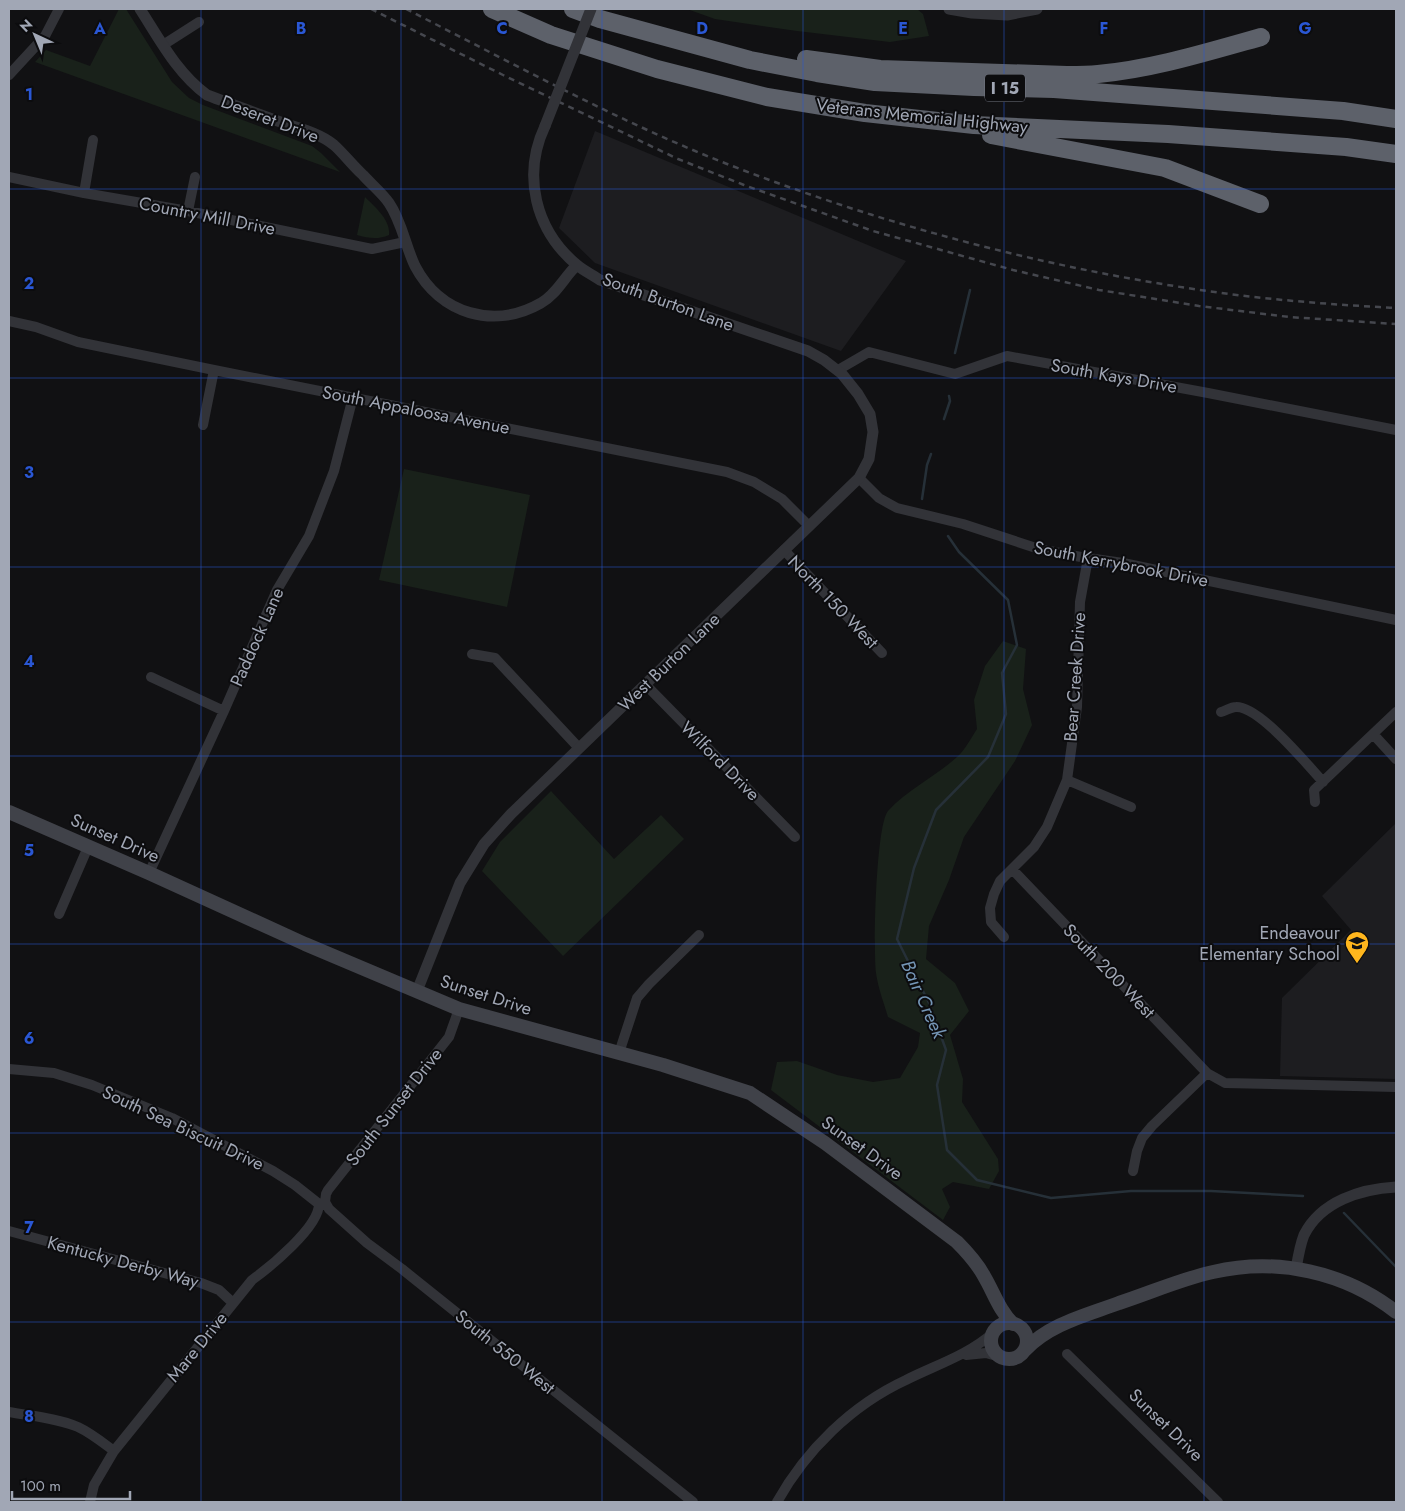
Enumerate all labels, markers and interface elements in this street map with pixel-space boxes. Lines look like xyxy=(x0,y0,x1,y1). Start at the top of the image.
north arrow xyxy=(10,10,60,60)
text: N xyxy=(15,15,37,37)
text: A xyxy=(93,17,106,40)
text: B xyxy=(296,17,306,40)
text: C xyxy=(496,17,508,40)
text: D xyxy=(696,17,708,40)
text: E xyxy=(898,17,908,40)
text: F xyxy=(1100,17,1108,40)
text: G xyxy=(1298,17,1312,40)
road number: I 15 xyxy=(985,75,1025,102)
text: 1 xyxy=(25,83,33,106)
street label: Deseret Drive xyxy=(217,88,323,150)
street label: Veterans Memorial Highway xyxy=(815,92,1029,140)
street label: Country Mill Drive xyxy=(137,190,277,242)
street label: South Burton Lane xyxy=(598,266,738,338)
text: 2 xyxy=(24,272,34,295)
street label: South Kays Drive xyxy=(1049,352,1179,400)
street label: South Appaloosa Avenue xyxy=(320,379,512,441)
text: 3 xyxy=(24,461,34,484)
street label: South Kerrybrook Drive xyxy=(1032,534,1210,594)
street label: North 150 West xyxy=(782,550,885,655)
street label: Paddock Lane xyxy=(224,583,290,691)
street label: West Burton Lane xyxy=(612,607,726,717)
street label: Bear Creek Drive xyxy=(1058,611,1092,743)
text: 4 xyxy=(23,650,35,673)
street label: Wilford Drive xyxy=(674,715,766,807)
street label: Sunset Drive xyxy=(66,807,164,869)
text: 5 xyxy=(24,839,34,862)
street label: South 200 West xyxy=(1057,918,1161,1025)
place label: Endeavour Elementary School xyxy=(1199,920,1341,967)
school or university icon: Endeavour Elementary School xyxy=(1344,930,1370,964)
water label: Bair Creek xyxy=(894,956,953,1044)
street label: Sunset Drive xyxy=(437,968,535,1022)
text: 6 xyxy=(24,1027,34,1050)
street label: South Sunset Drive xyxy=(340,1043,448,1171)
street label: South Sea Biscuit Drive xyxy=(98,1079,268,1177)
street label: Sunset Drive xyxy=(816,1110,908,1186)
text: 7 xyxy=(24,1216,34,1239)
street label: Kentucky Derby Way xyxy=(44,1229,202,1295)
street label: South 550 West xyxy=(449,1303,561,1401)
street label: Mare Drive xyxy=(161,1306,233,1388)
street label: Sunset Drive xyxy=(1123,1383,1209,1467)
text: 8 xyxy=(24,1405,34,1428)
scale bar xyxy=(12,1468,130,1500)
text: 100 m xyxy=(20,1475,61,1497)

